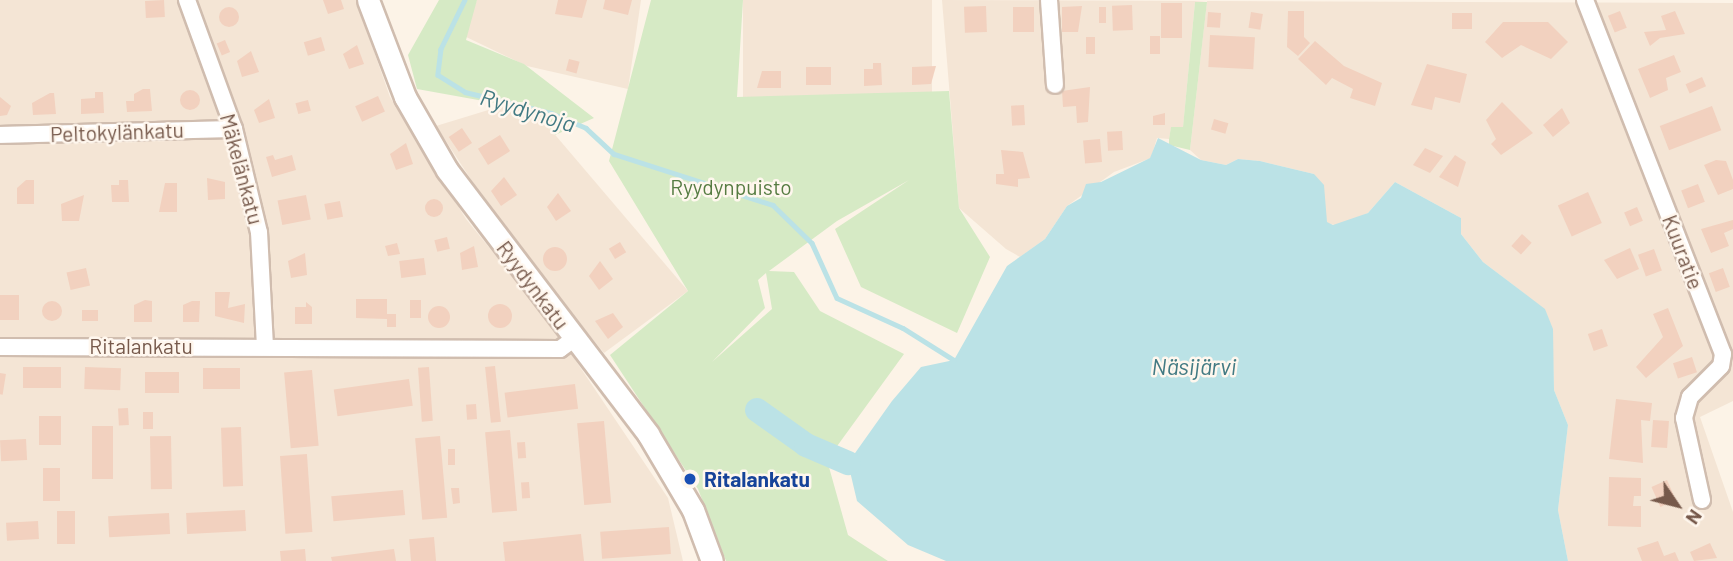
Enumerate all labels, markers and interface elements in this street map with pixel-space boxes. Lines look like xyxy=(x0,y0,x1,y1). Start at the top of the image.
water label: Ryydynoja xyxy=(477,82,579,138)
street label: Mäkelänkatu xyxy=(215,111,269,227)
street label: Peltokylänkatu xyxy=(50,117,184,147)
park label: Ryydynpuisto xyxy=(670,174,792,200)
street label: Kuuratie xyxy=(1657,211,1709,293)
street label: Ryydynkatu xyxy=(492,236,574,334)
street label: Ritalankatu xyxy=(89,333,193,359)
water label: Näsijärvi xyxy=(1152,352,1236,380)
place label: Ritalankatu xyxy=(704,466,810,492)
north arrow xyxy=(1642,470,1712,540)
marker: Ritalankatu xyxy=(682,471,698,487)
text: N xyxy=(1682,506,1708,529)

